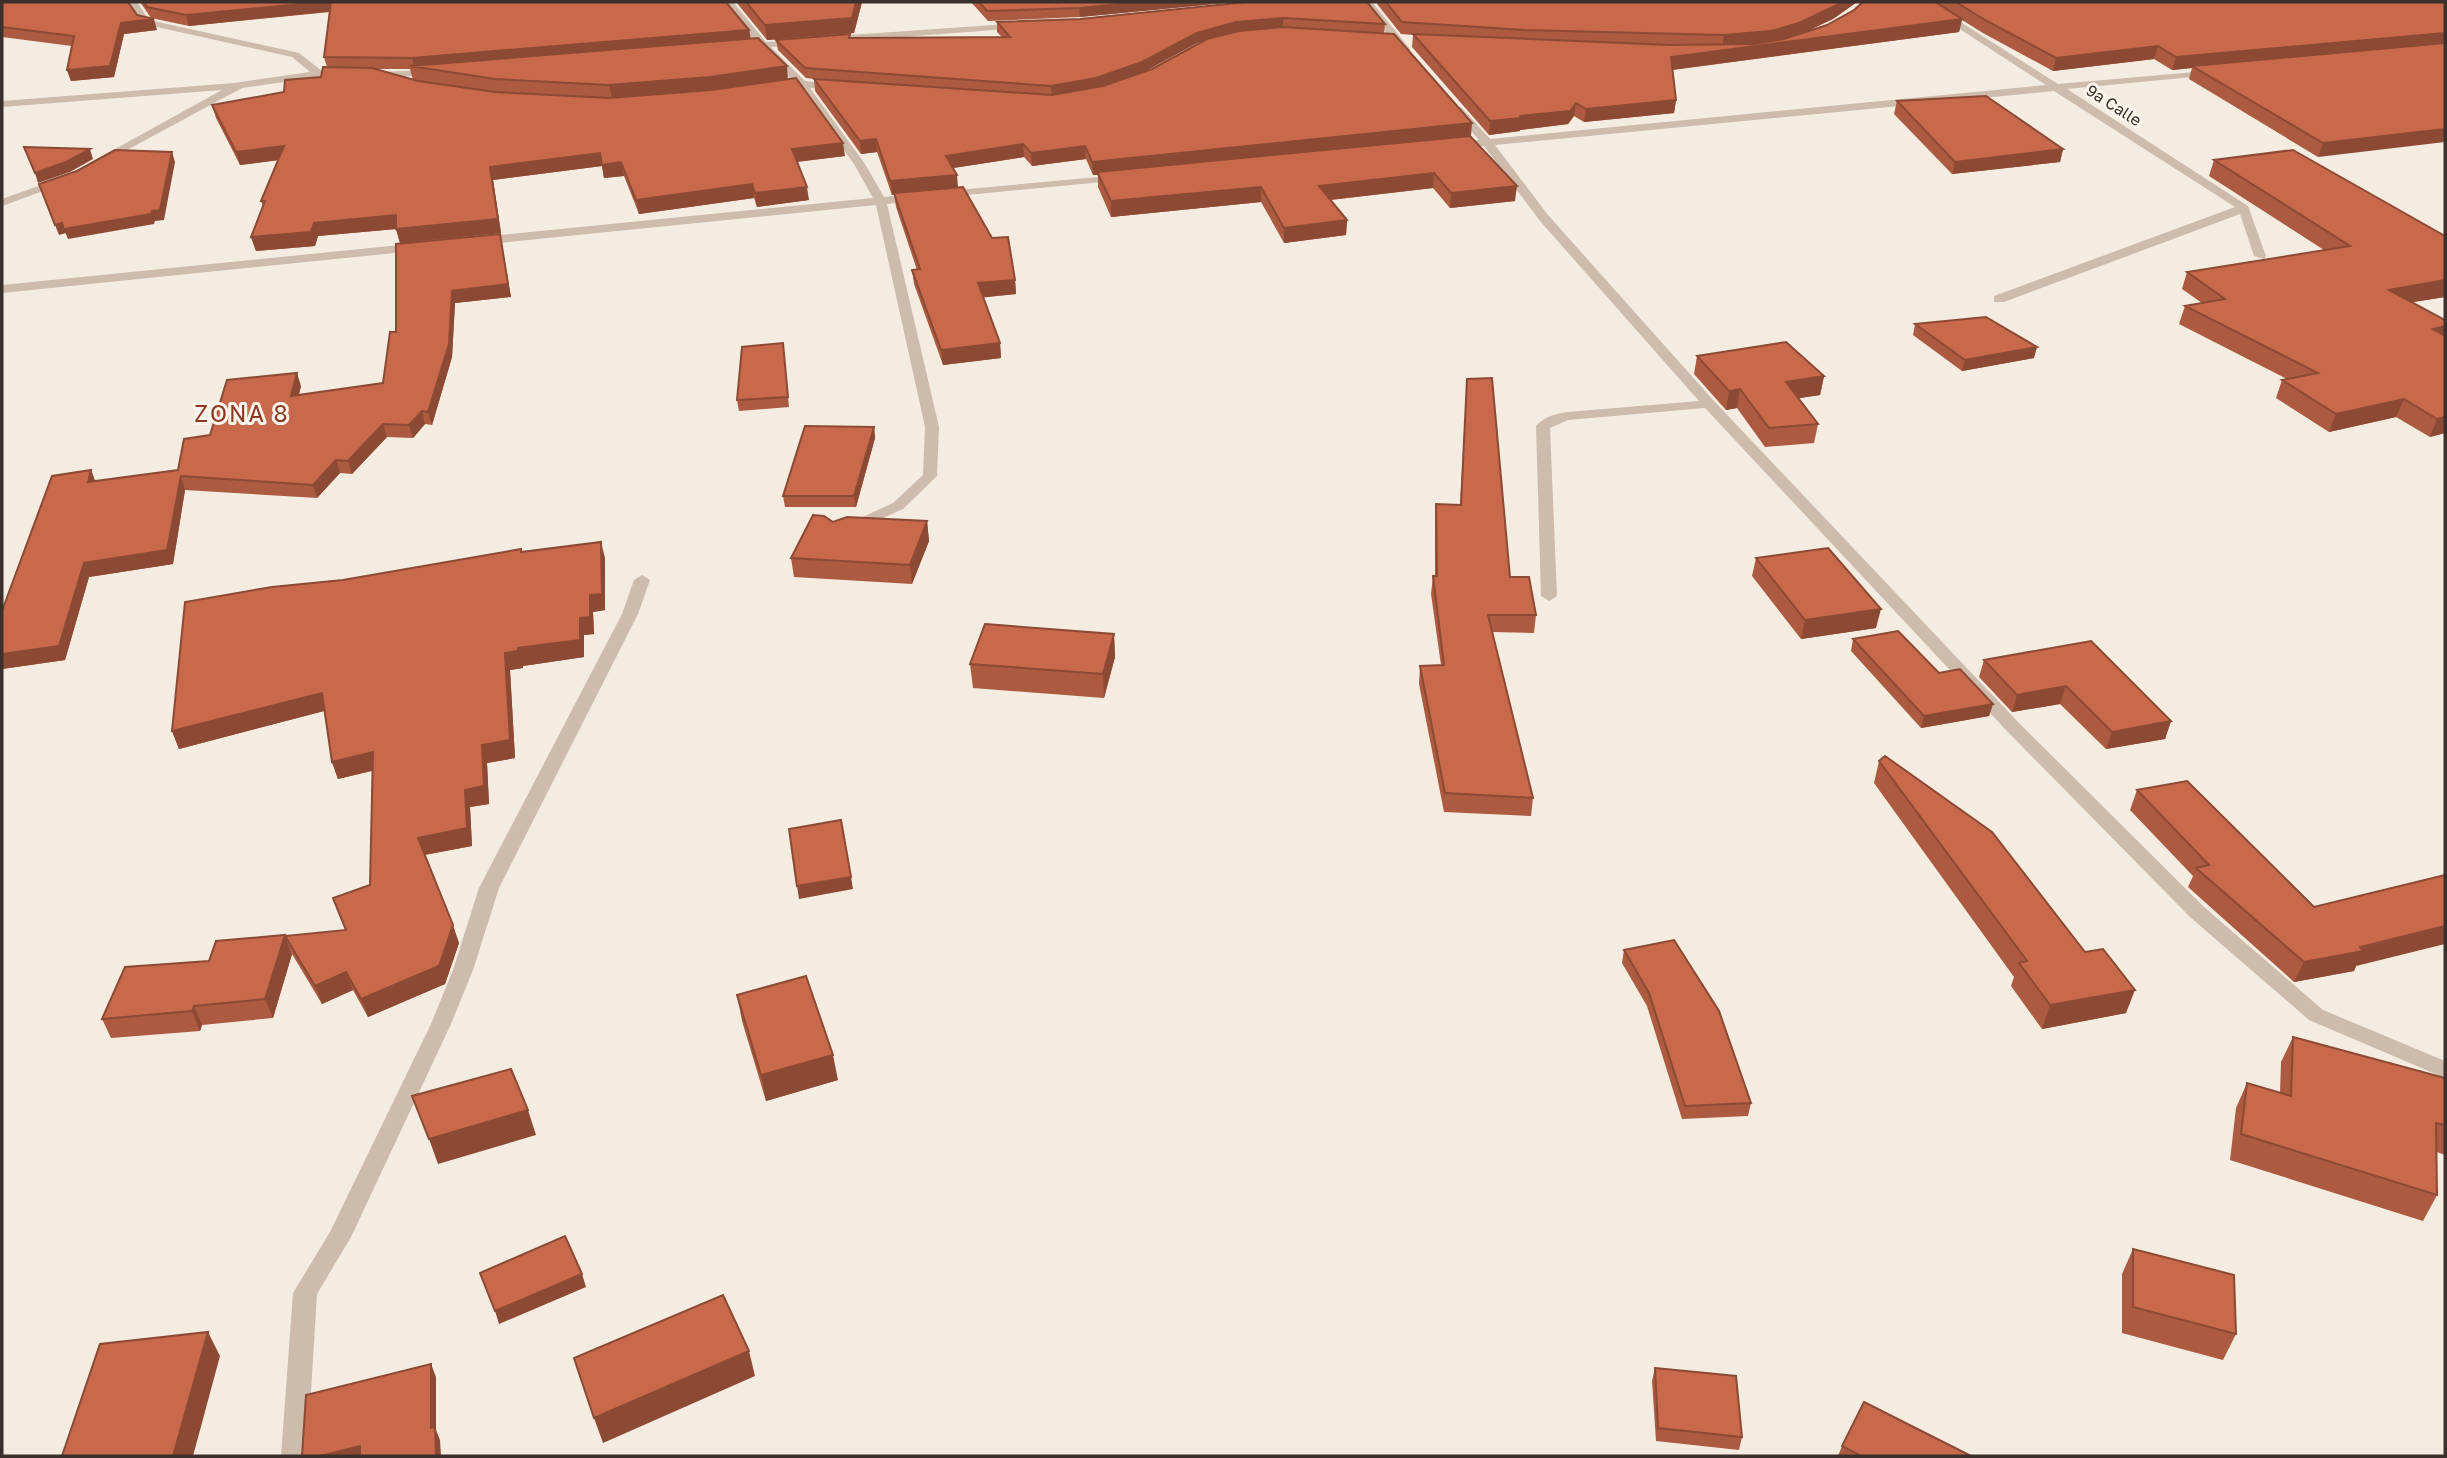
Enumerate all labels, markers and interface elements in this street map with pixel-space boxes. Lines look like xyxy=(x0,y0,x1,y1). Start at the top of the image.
street label: 9a Calle xyxy=(2083,80,2145,130)
district label: ZONA 8 xyxy=(194,399,290,427)

